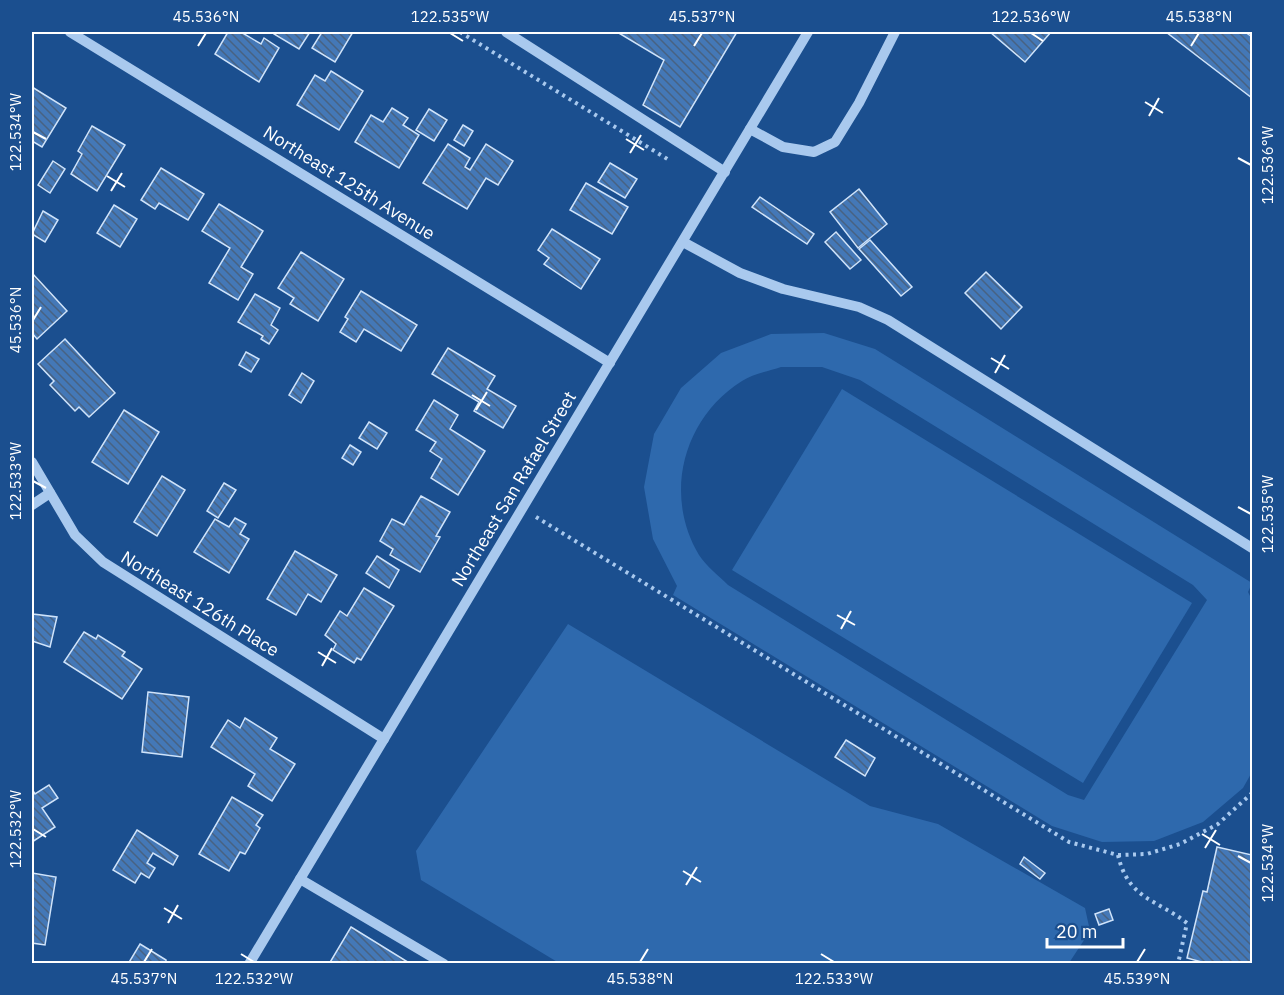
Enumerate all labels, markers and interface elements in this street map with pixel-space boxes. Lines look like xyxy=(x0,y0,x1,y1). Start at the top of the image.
text: 45.536°N xyxy=(173,7,239,26)
text: 122.535°W xyxy=(411,7,490,26)
text: 45.537°N xyxy=(669,7,735,26)
text: 122.536°W xyxy=(992,7,1071,26)
text: 45.538°N xyxy=(1166,7,1232,26)
text: 122.534°W xyxy=(6,92,25,171)
street label: Northeast 125th Avenue xyxy=(259,120,439,245)
text: 122.536°W xyxy=(1258,125,1277,204)
text: 45.536°N xyxy=(6,287,25,353)
street label: Northeast San Rafael Street xyxy=(446,387,581,591)
text: 122.533°W xyxy=(6,441,25,520)
text: 122.535°W xyxy=(1258,474,1277,553)
street label: Northeast 126th Place xyxy=(117,546,284,662)
text: 122.532°W xyxy=(6,789,25,868)
text: 122.534°W xyxy=(1258,823,1277,902)
scale bar xyxy=(1047,911,1124,949)
text: 20 m xyxy=(1056,920,1098,943)
text: 45.537°N xyxy=(111,969,177,988)
text: 122.532°W xyxy=(215,969,294,988)
text: 45.538°N xyxy=(607,969,673,988)
text: 122.533°W xyxy=(795,969,874,988)
text: 45.539°N xyxy=(1104,969,1170,988)

